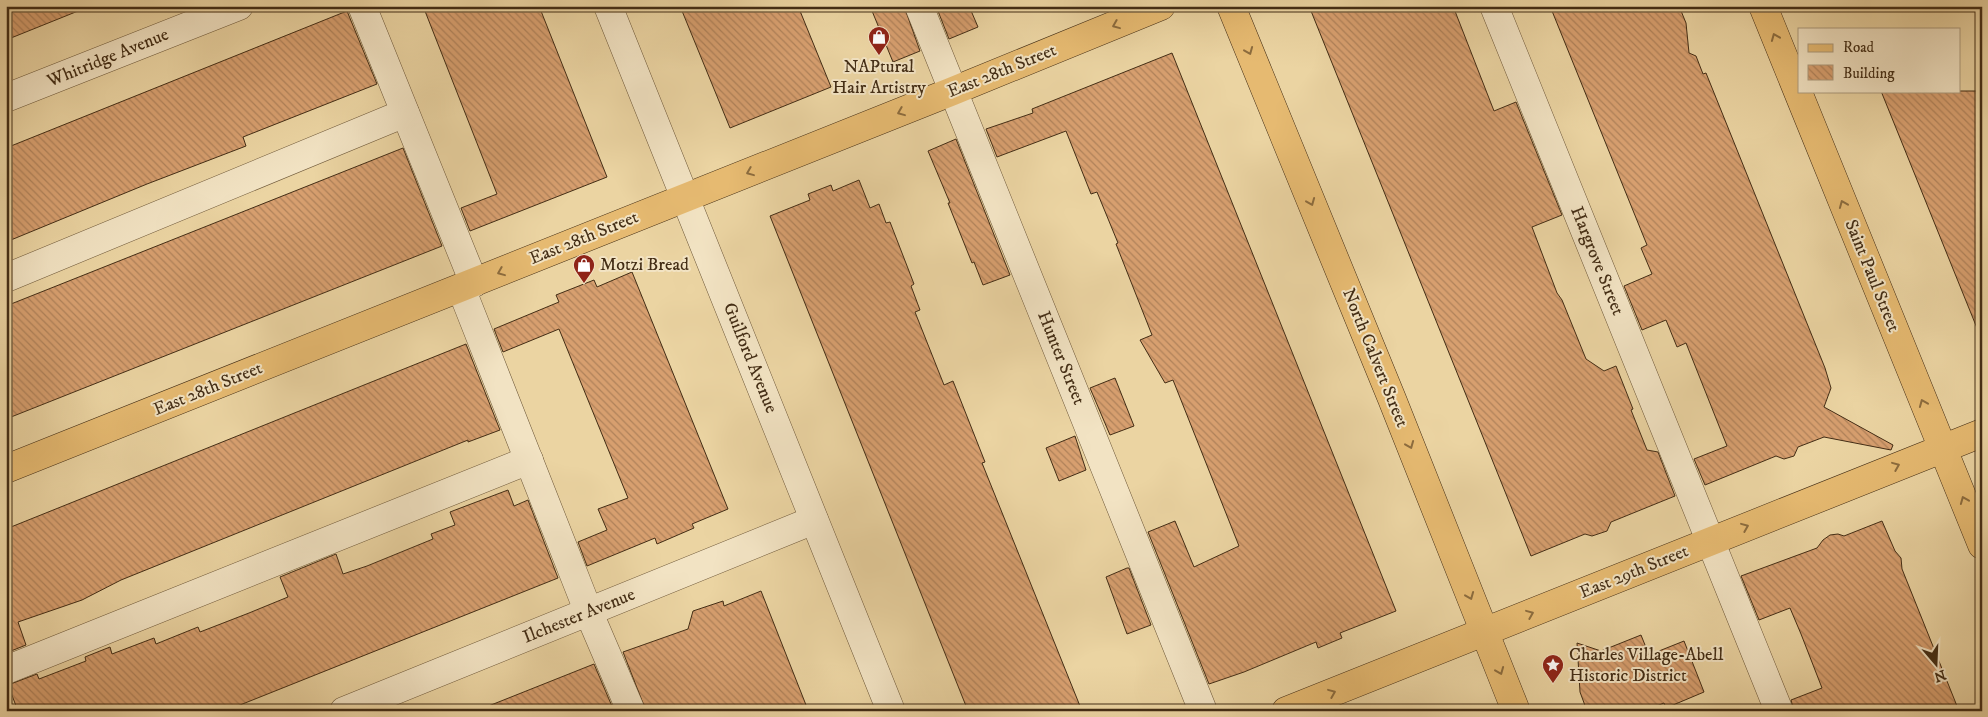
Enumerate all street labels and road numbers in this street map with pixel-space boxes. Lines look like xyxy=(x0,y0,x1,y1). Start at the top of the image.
street label: Whitridge Avenue xyxy=(43,24,172,93)
street label: East 28th Street xyxy=(944,39,1060,103)
street label: Hargrove Street xyxy=(1565,203,1629,319)
street label: East 28th Street xyxy=(526,206,642,270)
street label: Saint Paul Street xyxy=(1839,217,1905,336)
street label: North Calvert Street xyxy=(1337,285,1413,431)
street label: Guilford Avenue xyxy=(718,300,782,416)
street label: Hunter Street xyxy=(1032,308,1090,408)
street label: East 28th Street xyxy=(150,357,266,421)
street label: East 29th Street xyxy=(1576,540,1692,604)
street label: Ilchester Avenue xyxy=(520,584,638,648)

